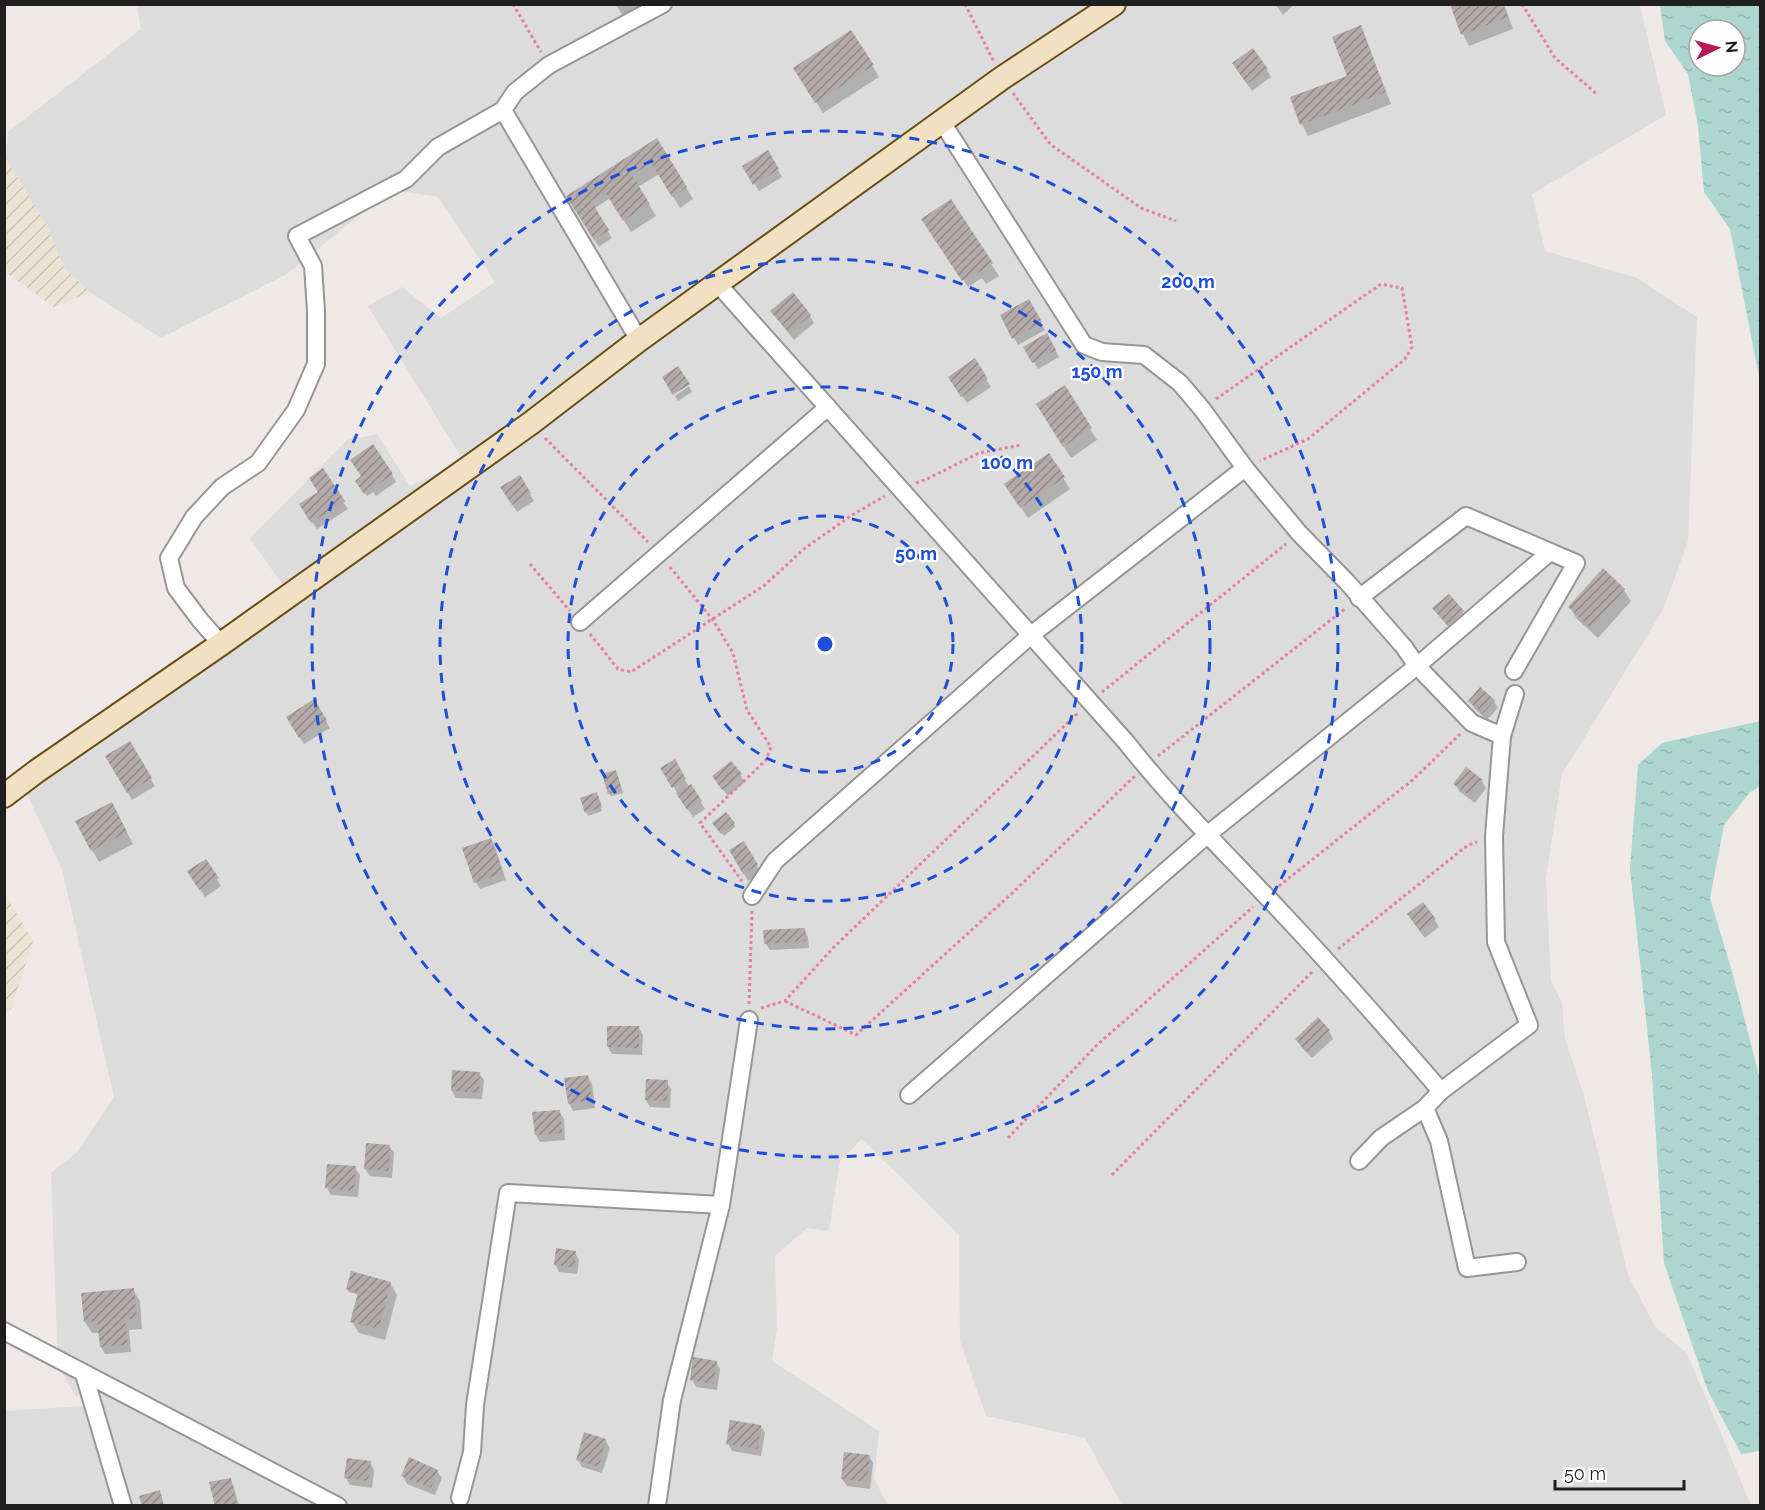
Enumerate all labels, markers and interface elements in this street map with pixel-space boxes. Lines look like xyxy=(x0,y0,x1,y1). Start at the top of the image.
north arrow xyxy=(1687,18,1747,78)
text: N xyxy=(1721,40,1741,54)
text: 200 m xyxy=(1161,271,1215,292)
text: 150 m xyxy=(1072,361,1123,382)
text: 100 m xyxy=(981,452,1033,473)
text: 50 m xyxy=(895,543,937,564)
centre of rings xyxy=(815,634,835,654)
scale bar xyxy=(1555,1453,1684,1491)
text: 50 m xyxy=(1564,1463,1606,1484)

